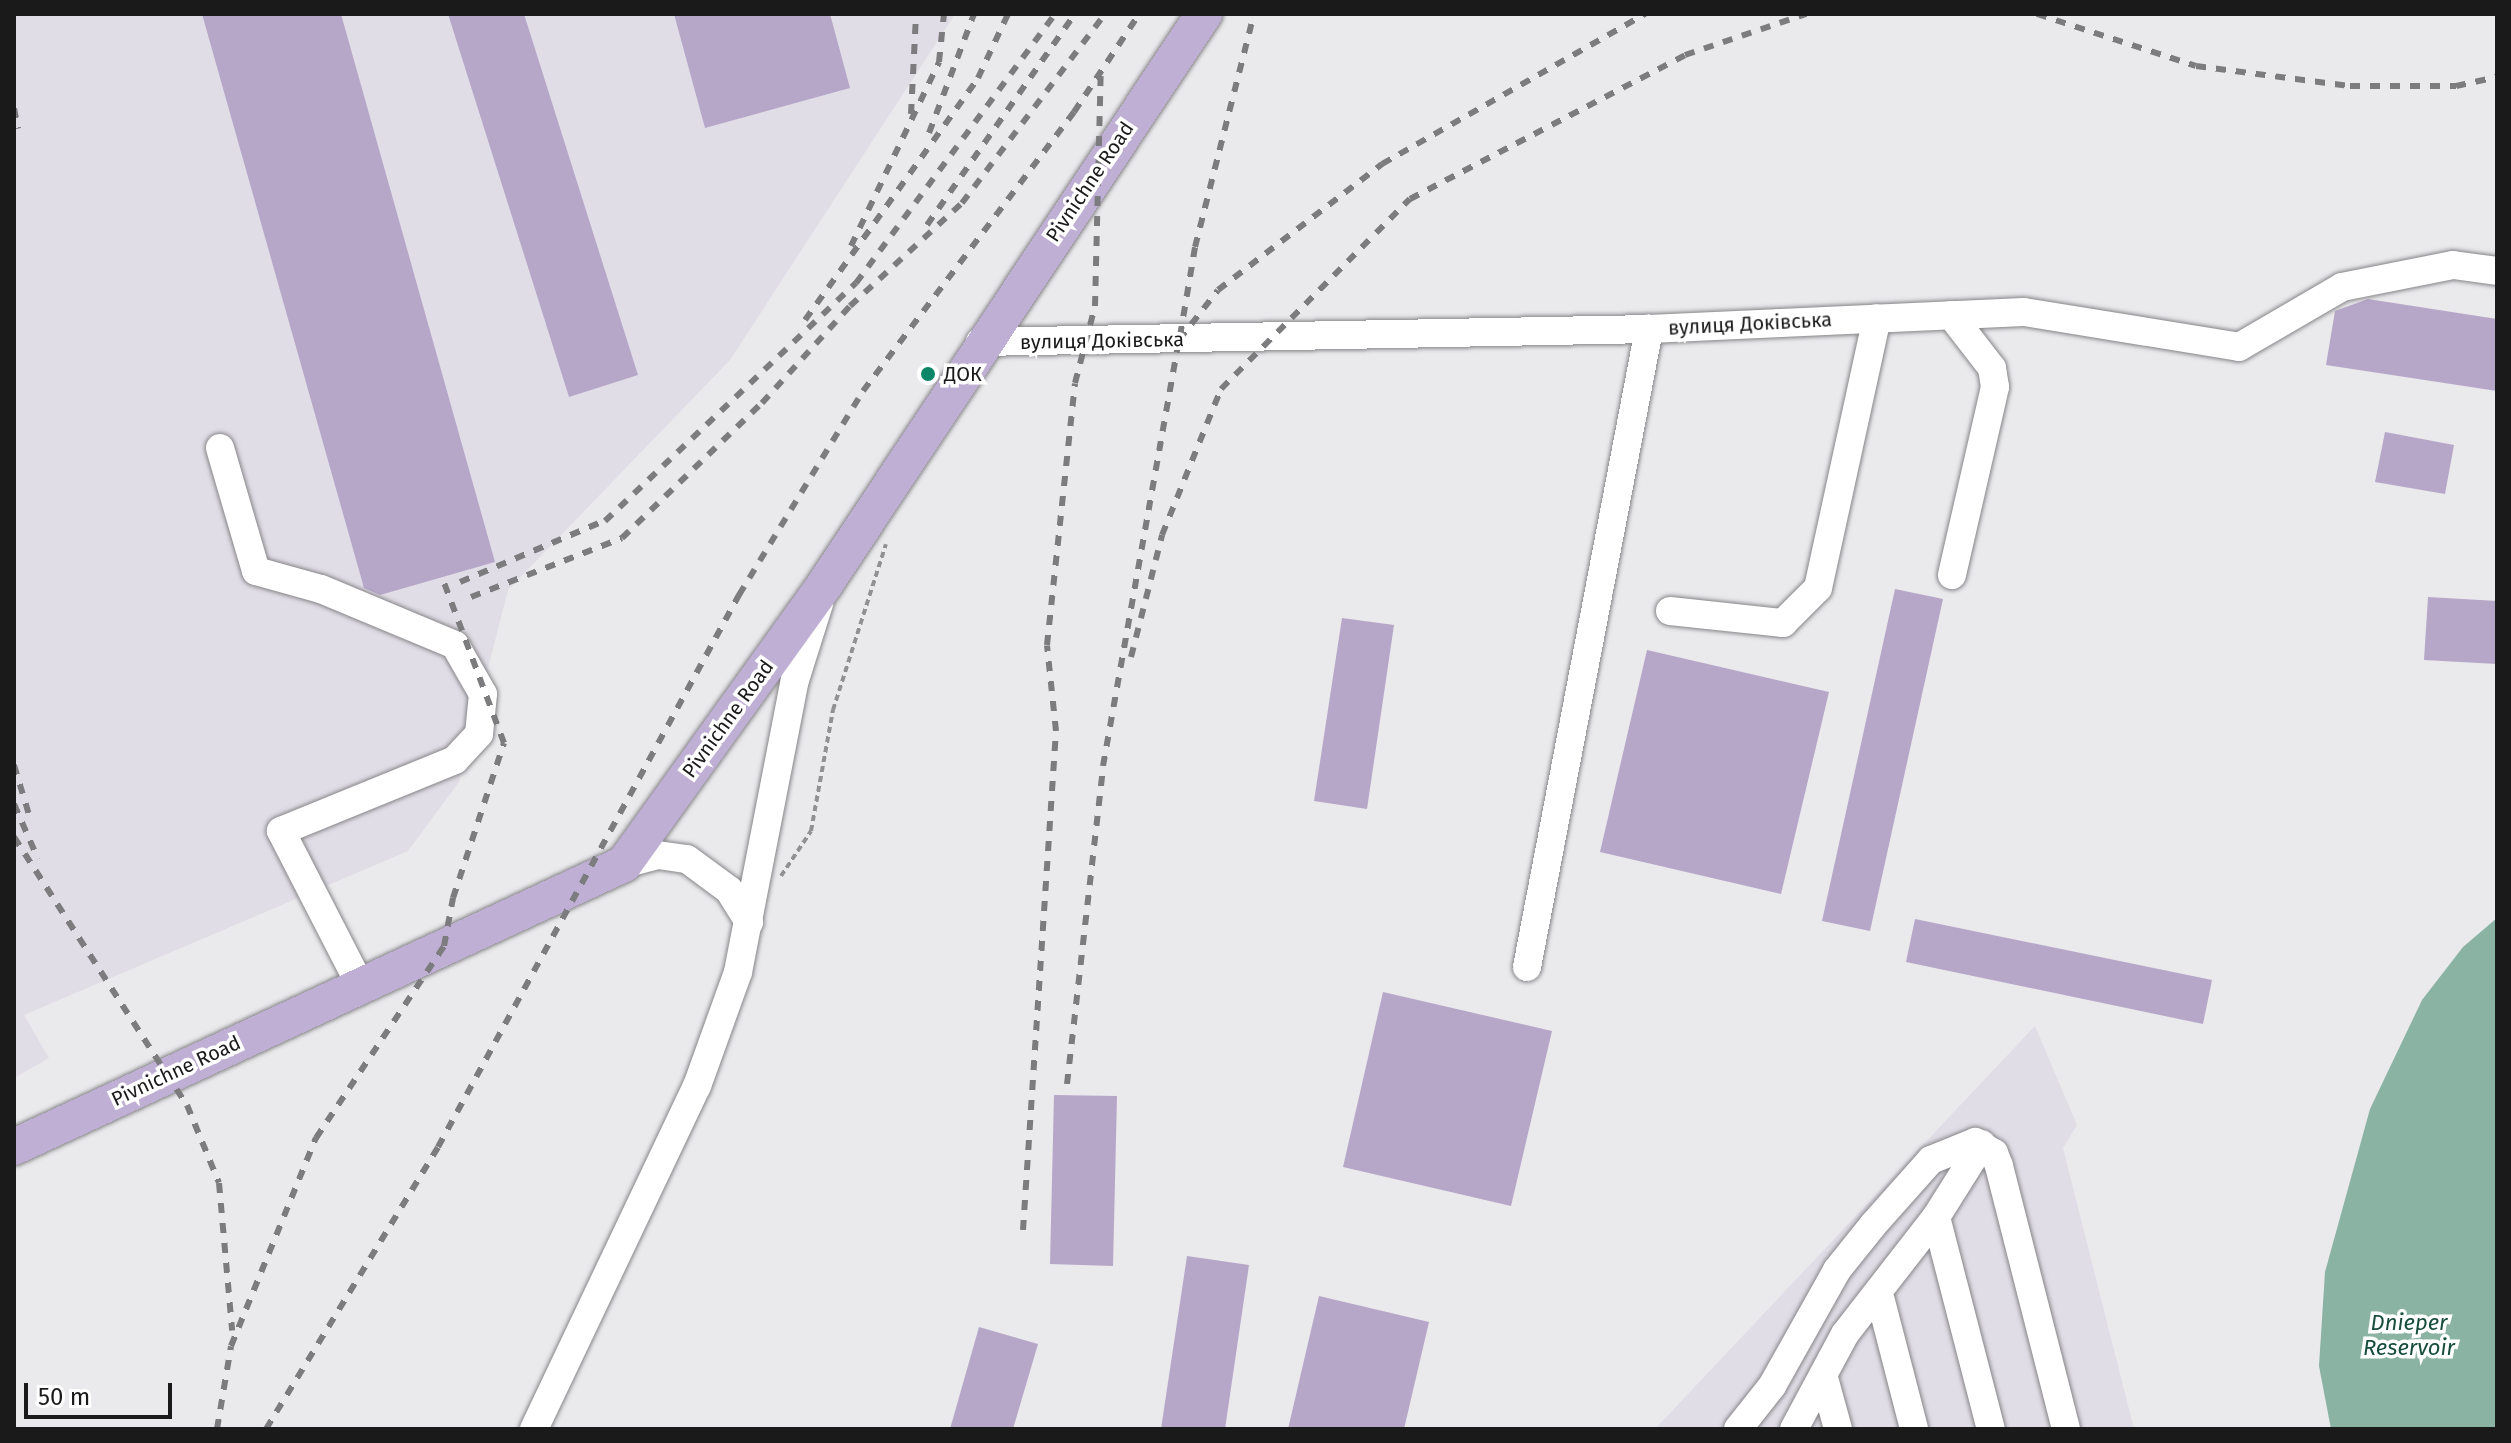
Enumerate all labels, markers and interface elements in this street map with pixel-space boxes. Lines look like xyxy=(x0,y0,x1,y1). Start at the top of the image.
street label: Pivnichne Road xyxy=(1041,117,1139,247)
street label: вулиця Доківська xyxy=(1667,308,1833,340)
street label: вулиця Доківська xyxy=(1020,328,1184,354)
place label: ДОК xyxy=(944,362,982,386)
marker: ДОК xyxy=(919,365,937,383)
street label: Pivnichne Road xyxy=(677,655,779,783)
street label: Pivnichne Road xyxy=(108,1031,244,1111)
water label: Dnieper Reservoir xyxy=(2363,1309,2455,1360)
scale bar xyxy=(28,1367,176,1417)
text: 50 m xyxy=(38,1383,90,1411)

